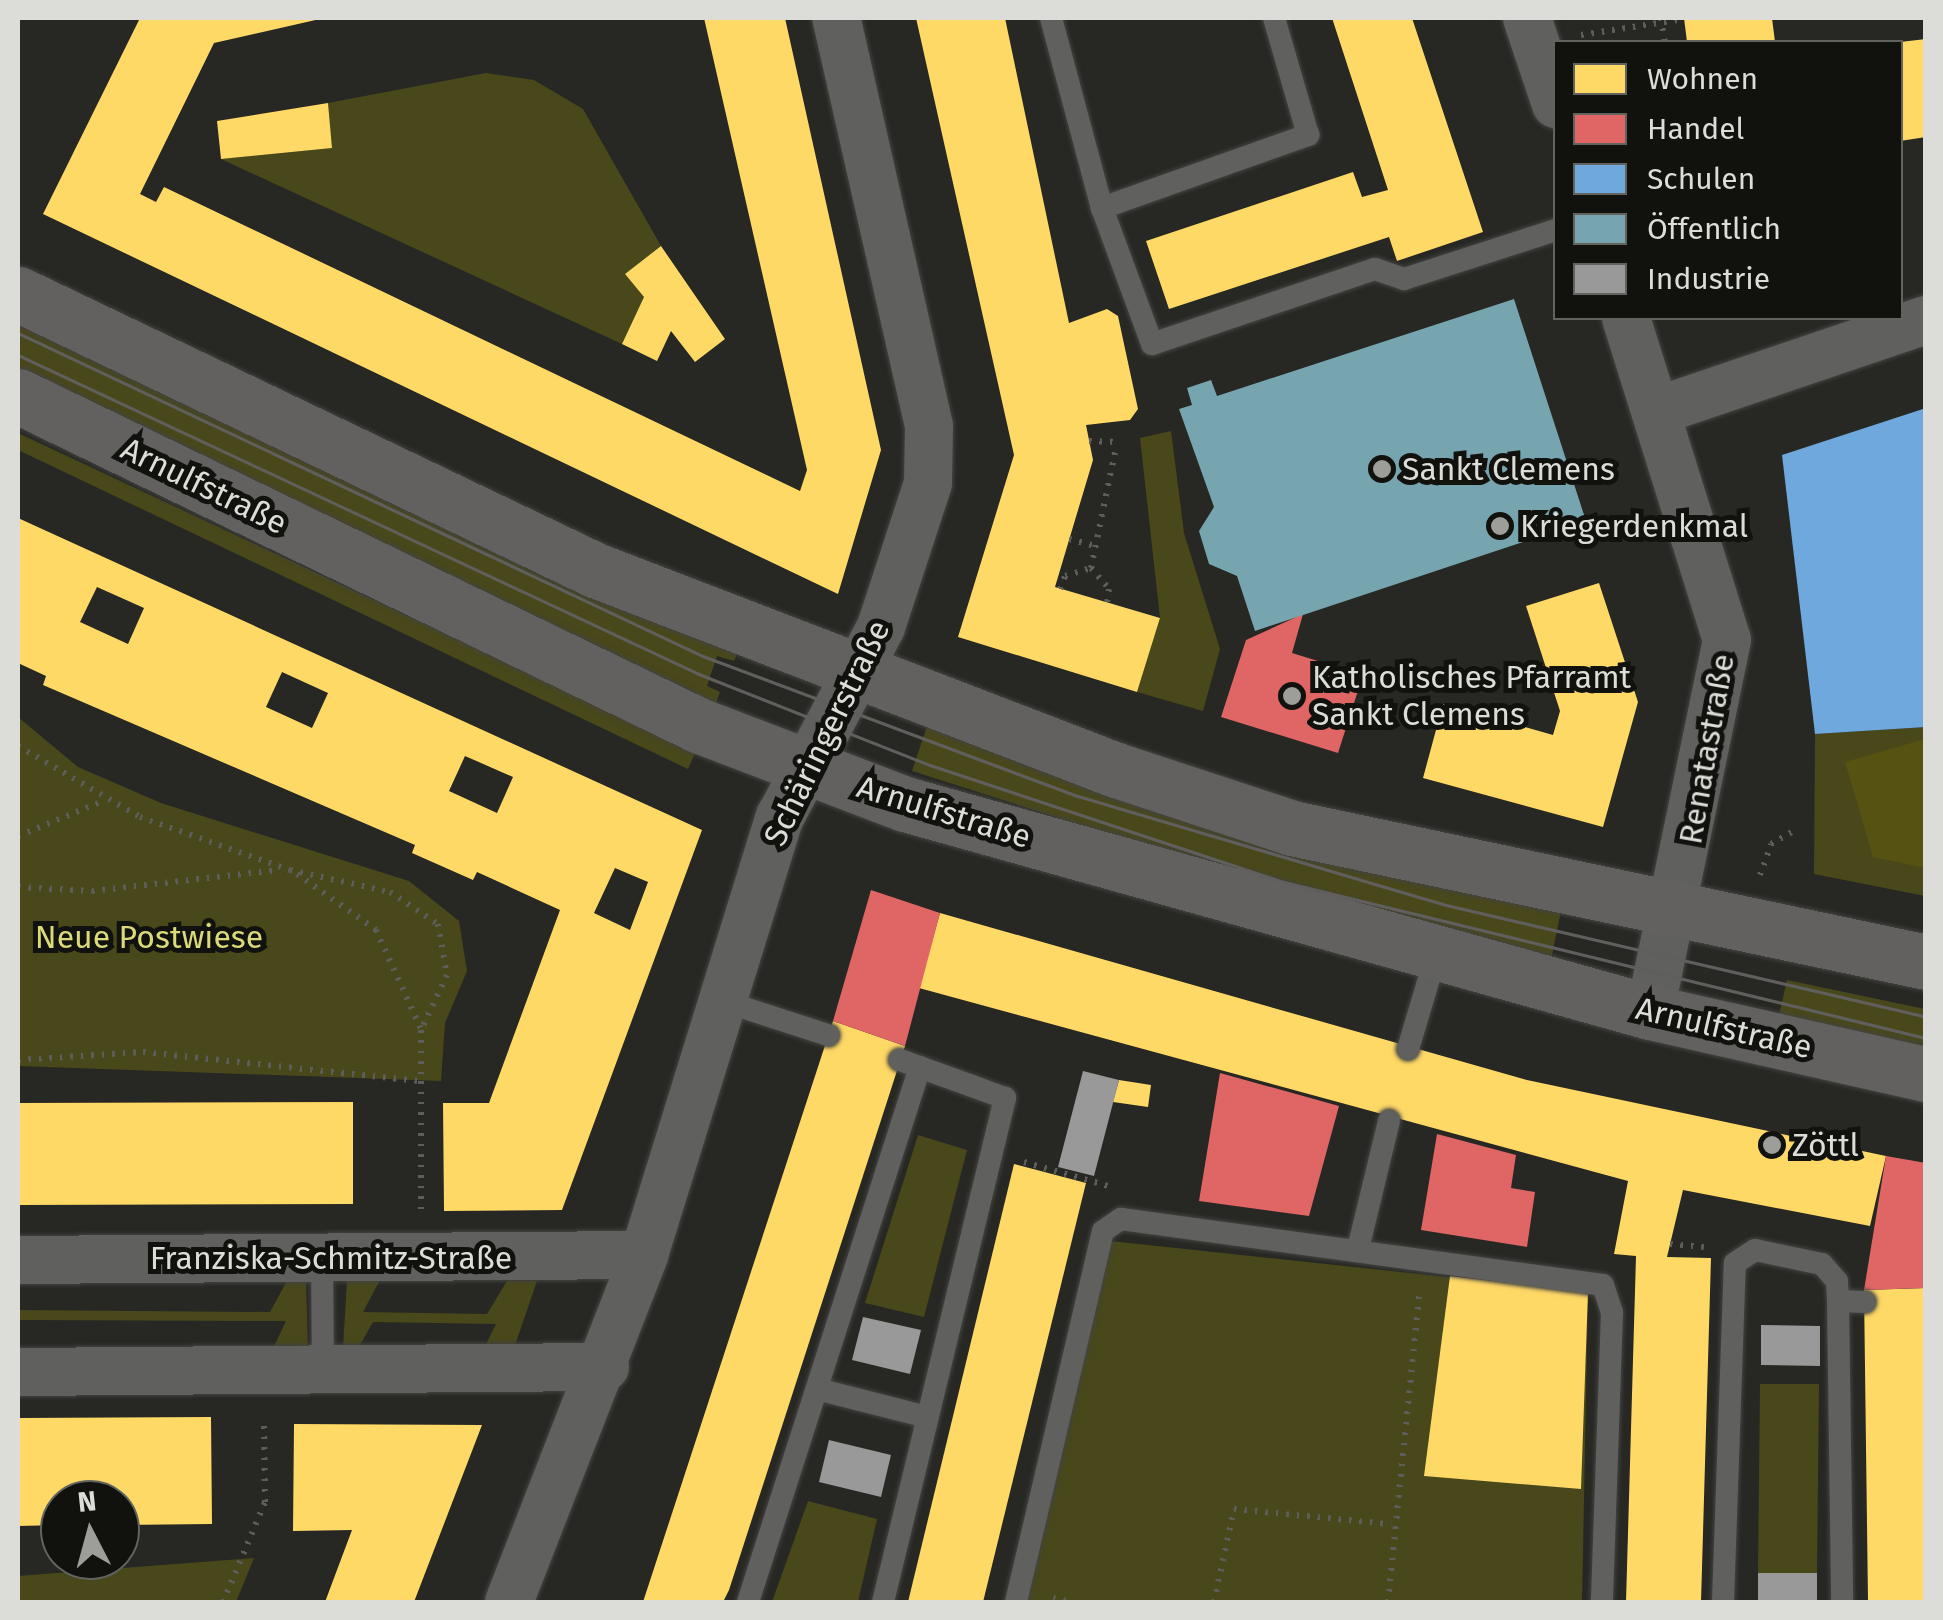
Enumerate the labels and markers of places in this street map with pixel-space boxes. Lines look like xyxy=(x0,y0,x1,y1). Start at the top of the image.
place label: Sankt Clemens xyxy=(1402,450,1615,488)
marker: Sankt Clemens xyxy=(1371,458,1393,480)
place label: Kriegerdenkmal xyxy=(1520,507,1748,545)
marker: Kriegerdenkmal xyxy=(1489,515,1511,537)
place label: Katholisches Pfarramt Sankt Clemens xyxy=(1312,659,1631,734)
marker: Katholisches Pfarramt Sankt Clemens xyxy=(1281,685,1303,707)
place label: Zöttl xyxy=(1792,1126,1859,1164)
marker: Zöttl xyxy=(1761,1134,1783,1156)

